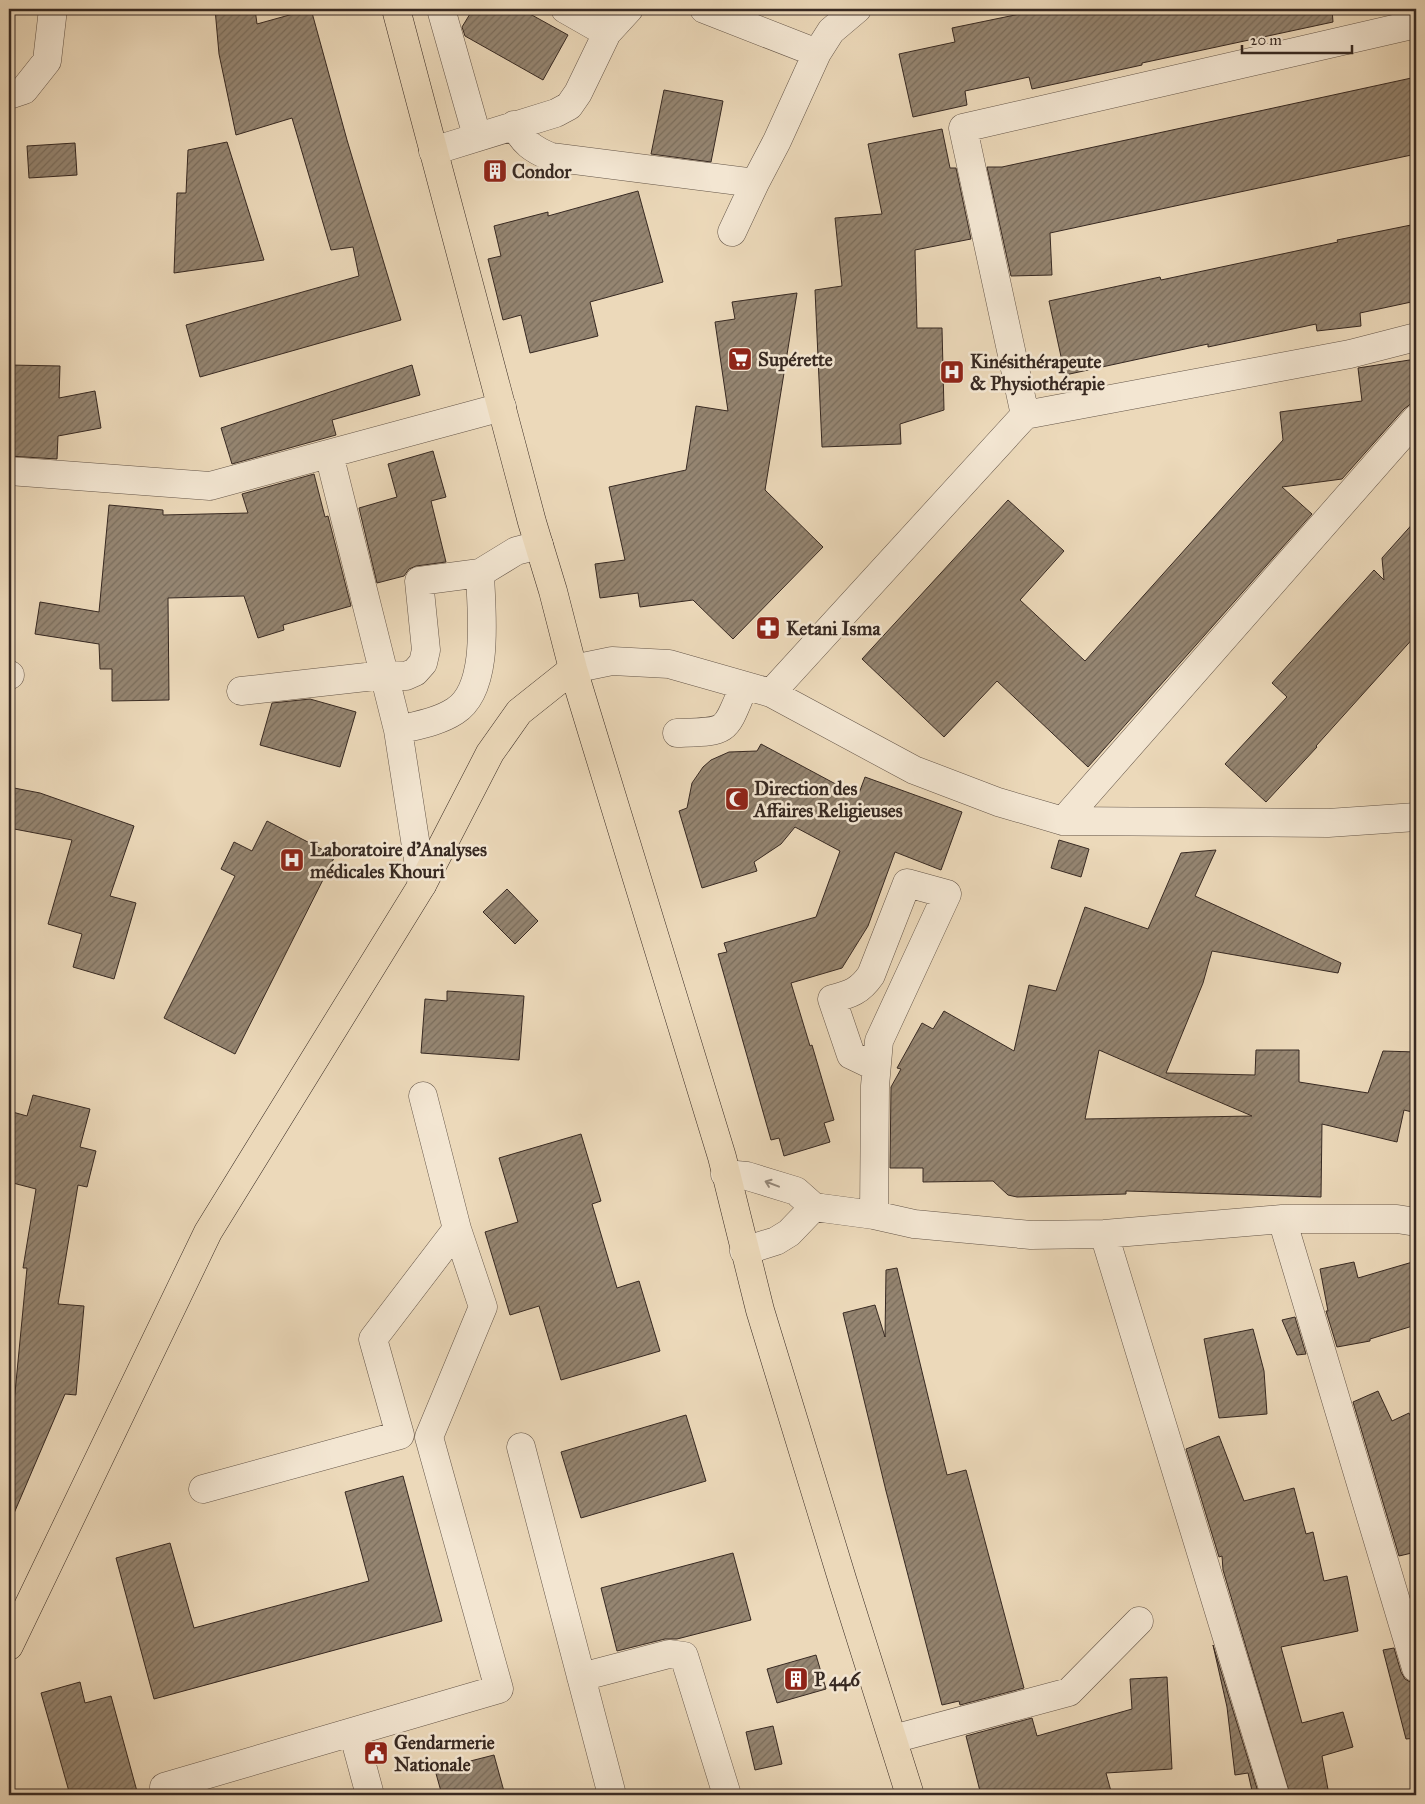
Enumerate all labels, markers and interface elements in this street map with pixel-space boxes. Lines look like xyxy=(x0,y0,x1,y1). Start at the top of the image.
scale bar xyxy=(1242,22,1352,54)
text: 20 m xyxy=(1250,31,1282,49)
building icon: Condor xyxy=(482,158,508,184)
place label: Condor xyxy=(512,160,572,183)
supermarket icon: Supérette xyxy=(727,346,753,372)
place label: Supérette xyxy=(758,348,833,372)
place label: Kinésithérapeute & Physiothérapie xyxy=(970,350,1105,396)
hospital icon: Kinésithérapeute & Physiothérapie xyxy=(939,359,965,385)
pharmacy icon: Ketani Isma xyxy=(755,615,781,641)
place label: Ketani Isma xyxy=(786,617,881,640)
place label: Direction des Affaires Religieuses xyxy=(752,777,903,823)
mosque icon: Direction des Affaires Religieuses xyxy=(724,786,750,812)
place label: Laboratoire d'Analyses médicales Khouri xyxy=(309,838,487,883)
hospital icon: Laboratoire d'Analyses médicales Khouri xyxy=(279,847,305,873)
one-way arrow xyxy=(765,1179,781,1188)
building icon: P 446 xyxy=(783,1666,809,1692)
place label: P 446 xyxy=(814,1668,861,1692)
place label: Gendarmerie Nationale xyxy=(394,1731,495,1776)
public building icon: Gendarmerie Nationale xyxy=(363,1740,389,1766)

